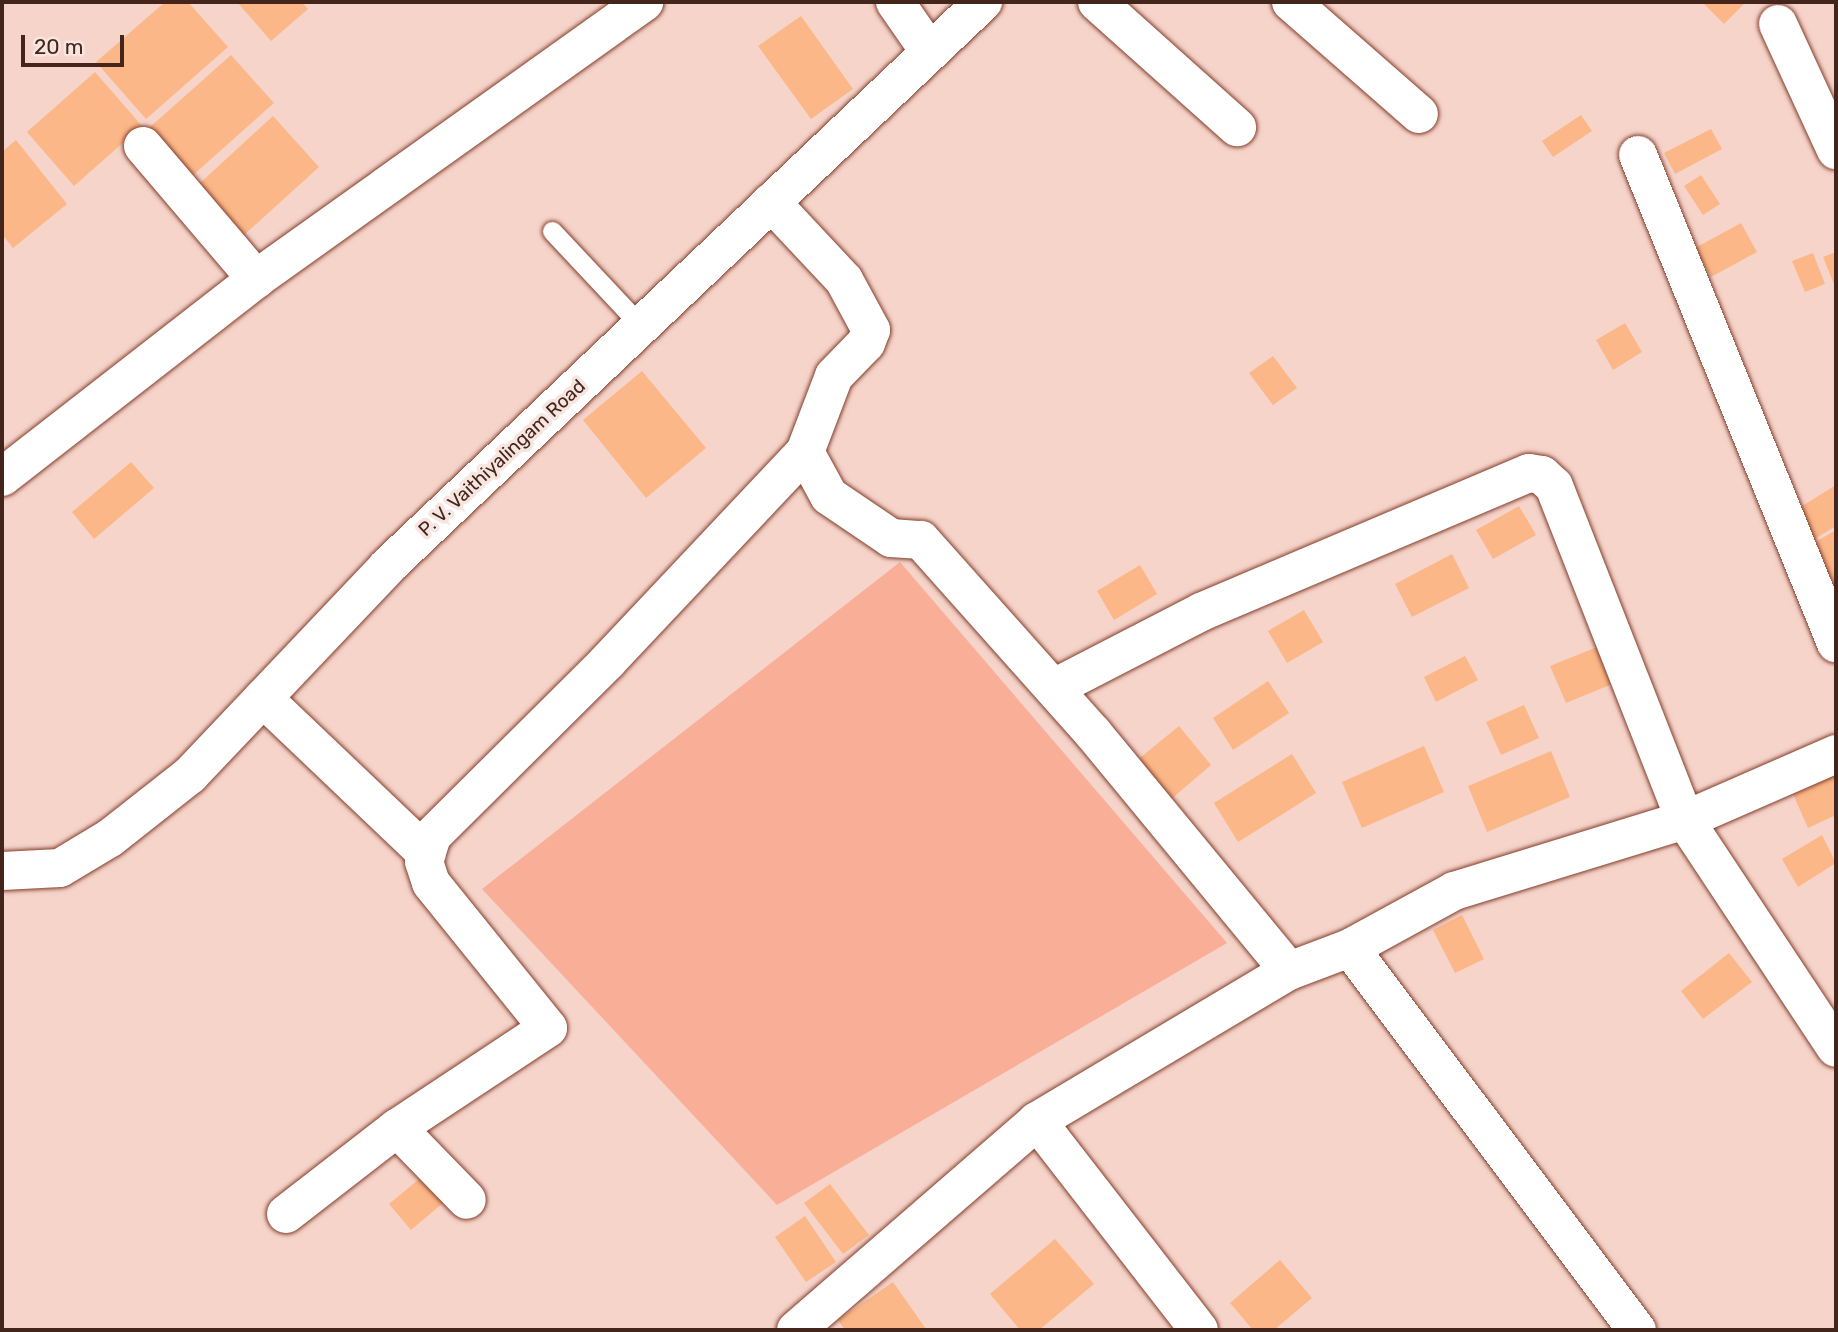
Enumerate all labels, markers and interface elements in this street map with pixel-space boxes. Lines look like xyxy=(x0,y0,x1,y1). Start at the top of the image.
scale bar xyxy=(24,21,128,65)
text: 20 m xyxy=(34,34,83,59)
street label: P. V. Vaithiyalingam Road xyxy=(414,374,590,542)

